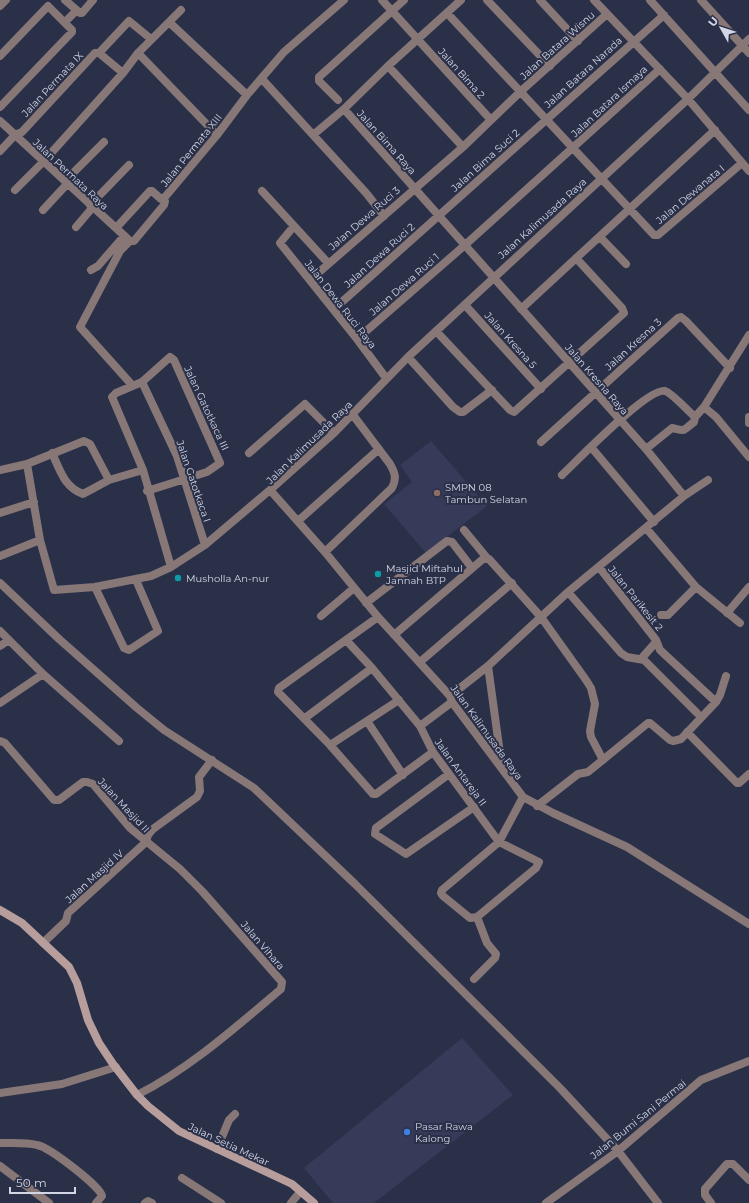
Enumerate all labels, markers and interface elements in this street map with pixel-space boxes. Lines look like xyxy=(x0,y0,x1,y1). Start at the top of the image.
street label: Jalan Batara Wisnu xyxy=(517,8,597,83)
north arrow xyxy=(701,8,741,48)
text: U xyxy=(705,14,721,29)
street label: Jalan Batara Narada xyxy=(541,34,625,111)
street label: Jalan Bima 2 xyxy=(435,44,488,102)
street label: Jalan Permata IX xyxy=(18,49,86,120)
street label: Jalan Batara Ismaya xyxy=(568,63,650,141)
street label: Jalan Bima Raya xyxy=(354,107,419,177)
street label: Jalan Permata XIII xyxy=(157,111,225,190)
street label: Jalan Bima Suci 2 xyxy=(448,126,522,195)
street label: Jalan Permata Raya xyxy=(29,135,111,213)
street label: Jalan Dewanata I xyxy=(653,162,727,228)
street label: Jalan Kalimusada Raya xyxy=(495,175,589,262)
street label: Jalan Dewa Ruci 3 xyxy=(325,184,403,254)
street label: Jalan Dewa Ruci 2 xyxy=(341,220,418,291)
street label: Jalan Dewa Ruci 1 xyxy=(366,250,442,319)
street label: Jalan Dewa Ruci Raya xyxy=(301,257,379,351)
street label: Jalan Kresna 5 xyxy=(481,309,540,372)
street label: Jalan Kresna 3 xyxy=(602,315,665,374)
street label: Jalan Kresna Raya xyxy=(562,340,631,418)
street label: Jalan Gatotkaca III xyxy=(181,363,232,453)
street label: Jalan Kalimusada Raya xyxy=(263,398,355,488)
street label: Jalan Gatotkaca I xyxy=(173,438,214,524)
place label: SMPN 08 Tambun Selatan xyxy=(445,481,527,506)
marker: SMPN 08 Tambun Selatan xyxy=(432,488,442,498)
place label: Masjid Miftahul Jannah BTP xyxy=(385,562,463,587)
street label: Jalan Parikesit 2 xyxy=(605,562,666,634)
marker: Masjid Miftahul Jannah BTP xyxy=(373,569,383,579)
place label: Musholla An-nur xyxy=(186,572,269,585)
marker: Musholla An-nur xyxy=(173,573,183,583)
street label: Jalan Kalimusada Raya xyxy=(447,681,526,782)
street label: Jalan Antareja II xyxy=(431,735,489,808)
street label: Jalan Masjid II xyxy=(94,775,152,835)
street label: Jalan Masjid IV xyxy=(62,847,126,907)
street label: Jalan Vihara xyxy=(237,917,287,972)
street label: Jalan Bumi Sani Permai xyxy=(587,1077,689,1163)
street label: Jalan Setia Mekar xyxy=(185,1120,271,1169)
place label: Pasar Rawa Kalong xyxy=(415,1120,473,1145)
marker: Pasar Rawa Kalong xyxy=(402,1127,412,1137)
scale bar xyxy=(10,1169,75,1195)
text: 50 m xyxy=(16,1175,47,1190)

